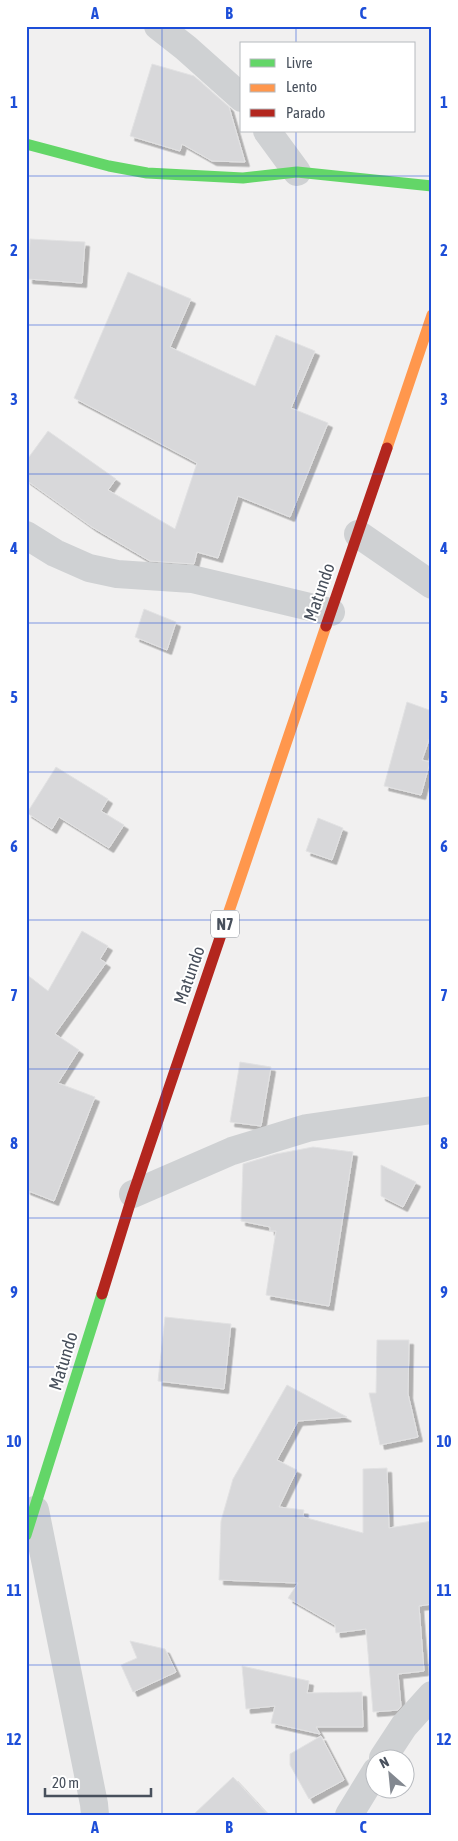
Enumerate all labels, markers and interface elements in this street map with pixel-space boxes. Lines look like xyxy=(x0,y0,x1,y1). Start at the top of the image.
text: A xyxy=(90,4,99,22)
text: B xyxy=(225,4,233,22)
text: C xyxy=(359,4,367,22)
legend xyxy=(240,42,416,132)
text: Livre xyxy=(286,54,313,71)
text: Lento xyxy=(286,78,317,95)
text: 1 xyxy=(10,93,18,111)
text: 1 xyxy=(440,93,448,111)
text: Parado xyxy=(286,104,325,121)
text: 2 xyxy=(10,241,18,259)
text: 2 xyxy=(440,241,448,259)
text: 3 xyxy=(10,390,18,408)
text: 3 xyxy=(440,390,448,408)
text: 4 xyxy=(9,539,18,557)
text: 4 xyxy=(439,539,448,557)
street label: Matundo xyxy=(299,560,339,624)
text: 5 xyxy=(10,688,18,706)
text: 5 xyxy=(440,688,448,706)
text: 6 xyxy=(10,837,18,855)
text: 6 xyxy=(440,837,448,855)
road number: N7 xyxy=(211,911,239,938)
street label: Matundo xyxy=(169,943,209,1007)
text: 7 xyxy=(10,986,18,1004)
text: 7 xyxy=(440,986,448,1004)
text: 8 xyxy=(10,1134,18,1152)
text: 8 xyxy=(440,1134,448,1152)
text: 9 xyxy=(10,1283,18,1301)
text: 9 xyxy=(440,1283,448,1301)
street label: Matundo xyxy=(44,1329,82,1393)
text: 10 xyxy=(6,1432,22,1450)
text: 10 xyxy=(436,1432,452,1450)
text: 11 xyxy=(6,1581,22,1599)
text: 11 xyxy=(436,1581,452,1599)
text: 12 xyxy=(6,1730,22,1748)
text: 12 xyxy=(436,1730,452,1748)
north arrow xyxy=(366,1748,416,1798)
text: N xyxy=(377,1753,391,1771)
scale bar xyxy=(45,1766,151,1798)
text: 20 m xyxy=(52,1774,79,1791)
text: A xyxy=(90,1818,99,1836)
text: B xyxy=(225,1818,233,1836)
text: C xyxy=(359,1818,367,1836)

